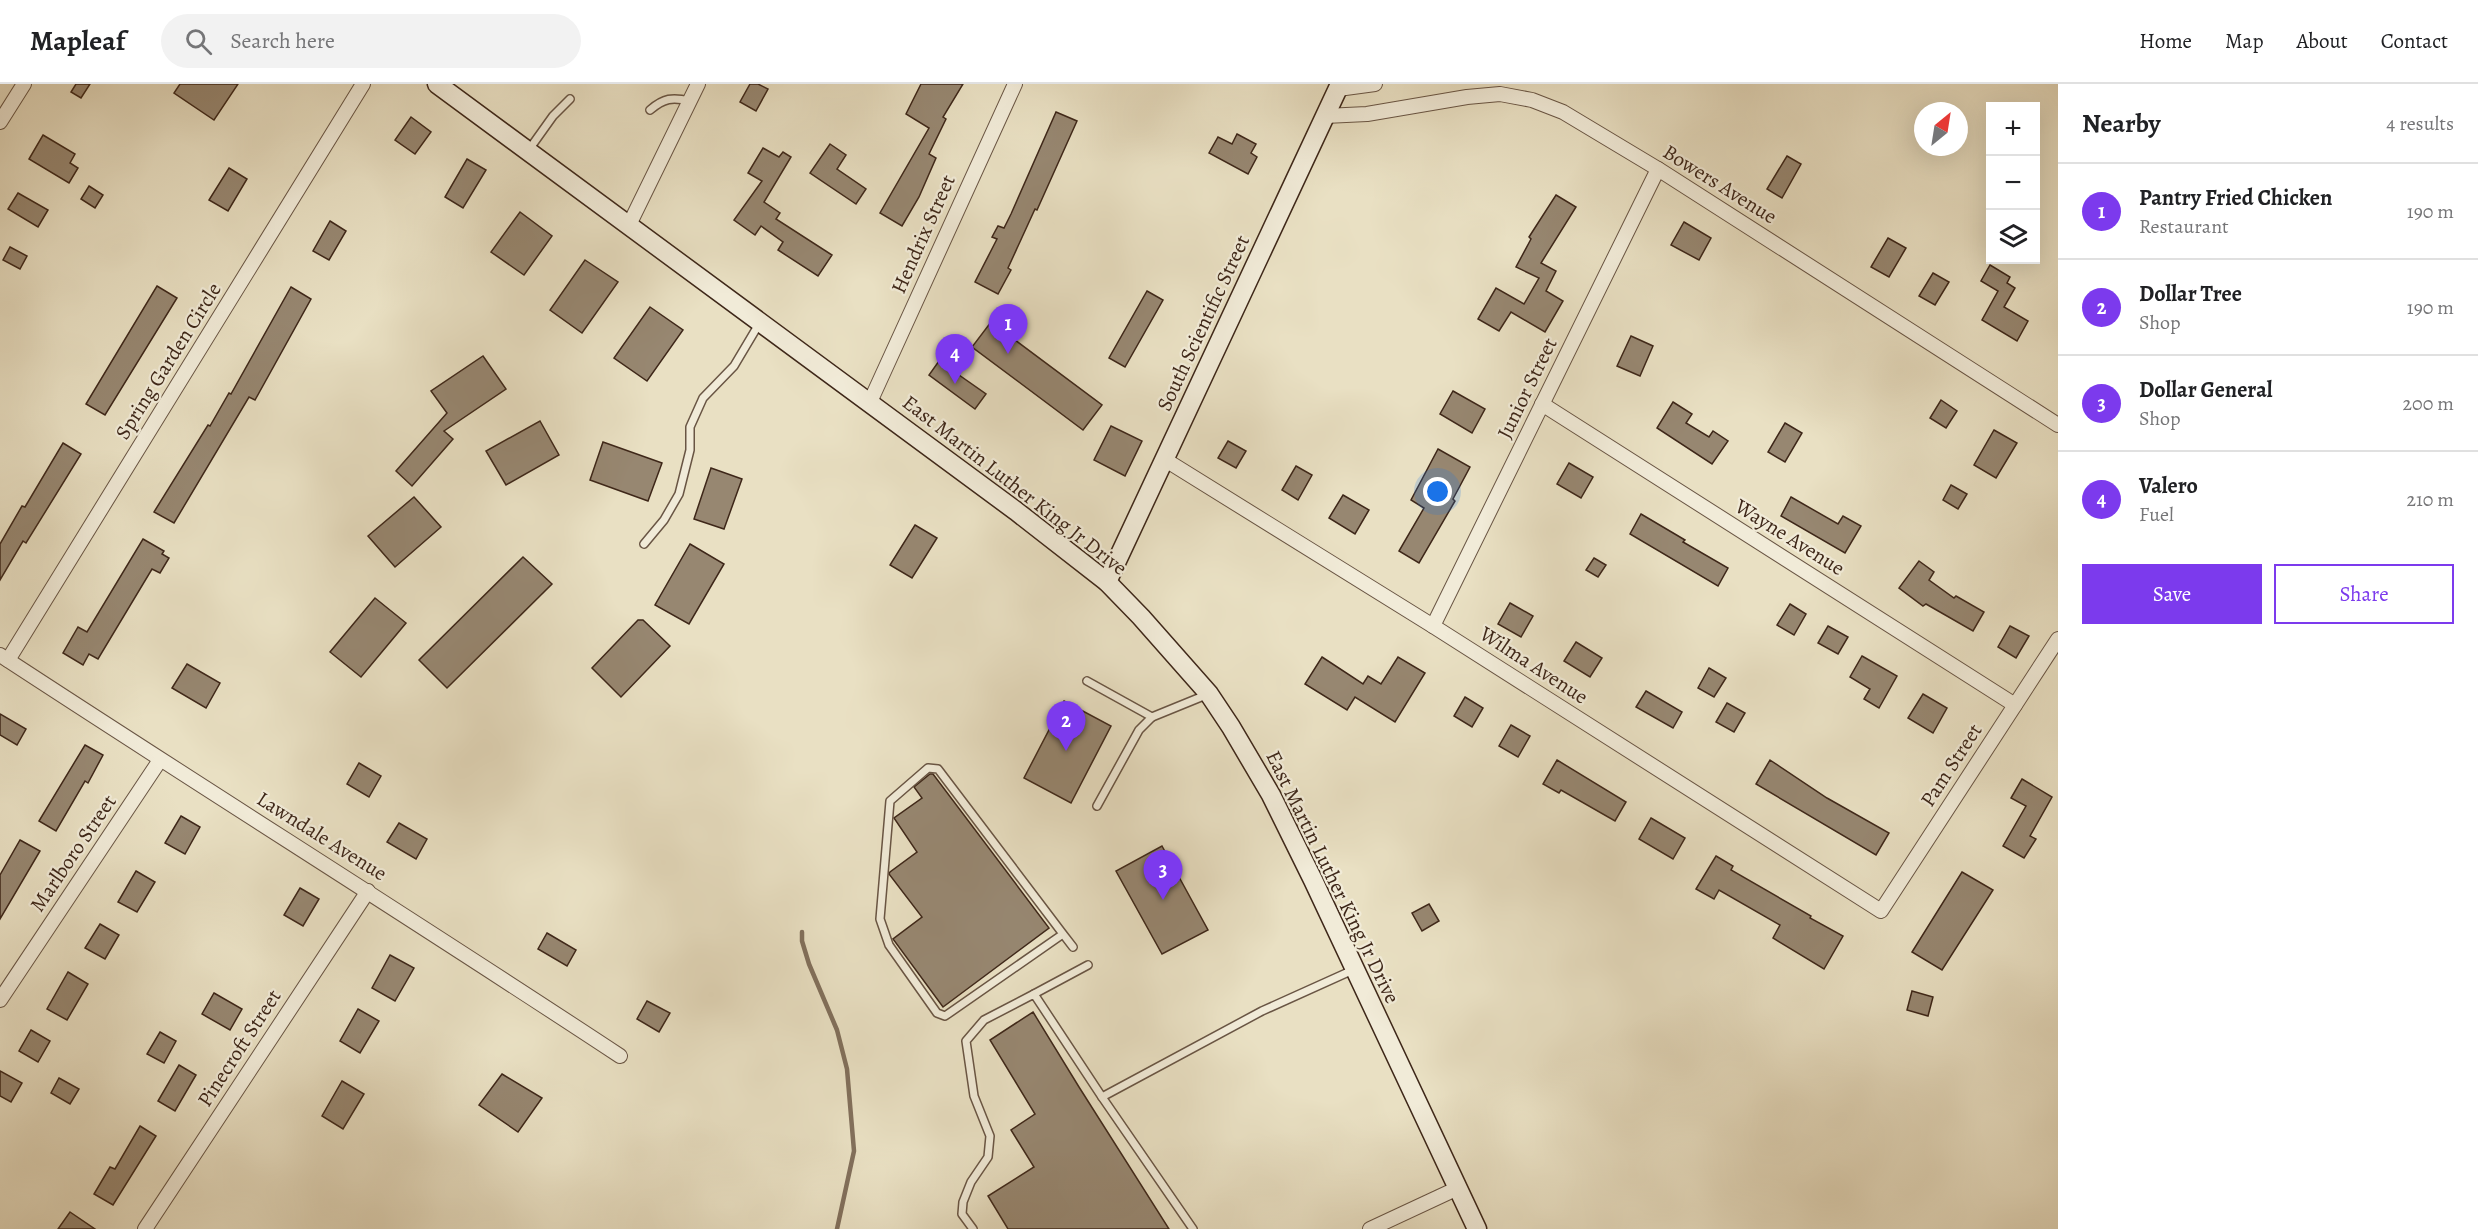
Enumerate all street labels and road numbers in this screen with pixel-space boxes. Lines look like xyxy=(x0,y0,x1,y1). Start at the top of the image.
street label: Bowers Avenue xyxy=(1658,138,1782,230)
street label: Hendrix Street xyxy=(884,170,962,298)
street label: South Scientific Street xyxy=(1150,230,1256,416)
street label: Spring Garden Circle xyxy=(108,277,228,445)
street label: Junior Street xyxy=(1490,333,1564,443)
street label: East Martin Luther King Jr Drive xyxy=(897,388,1133,582)
street label: Wayne Avenue xyxy=(1729,492,1850,582)
street label: Wilma Avenue xyxy=(1474,619,1594,710)
street label: Pam Street xyxy=(1914,718,1988,812)
street label: East Martin Luther King Jr Drive xyxy=(1259,746,1407,1008)
street label: Lawndale Avenue xyxy=(252,785,392,887)
street label: Marlboro Street xyxy=(23,789,123,917)
street label: Pinecroft Street xyxy=(191,984,287,1112)

